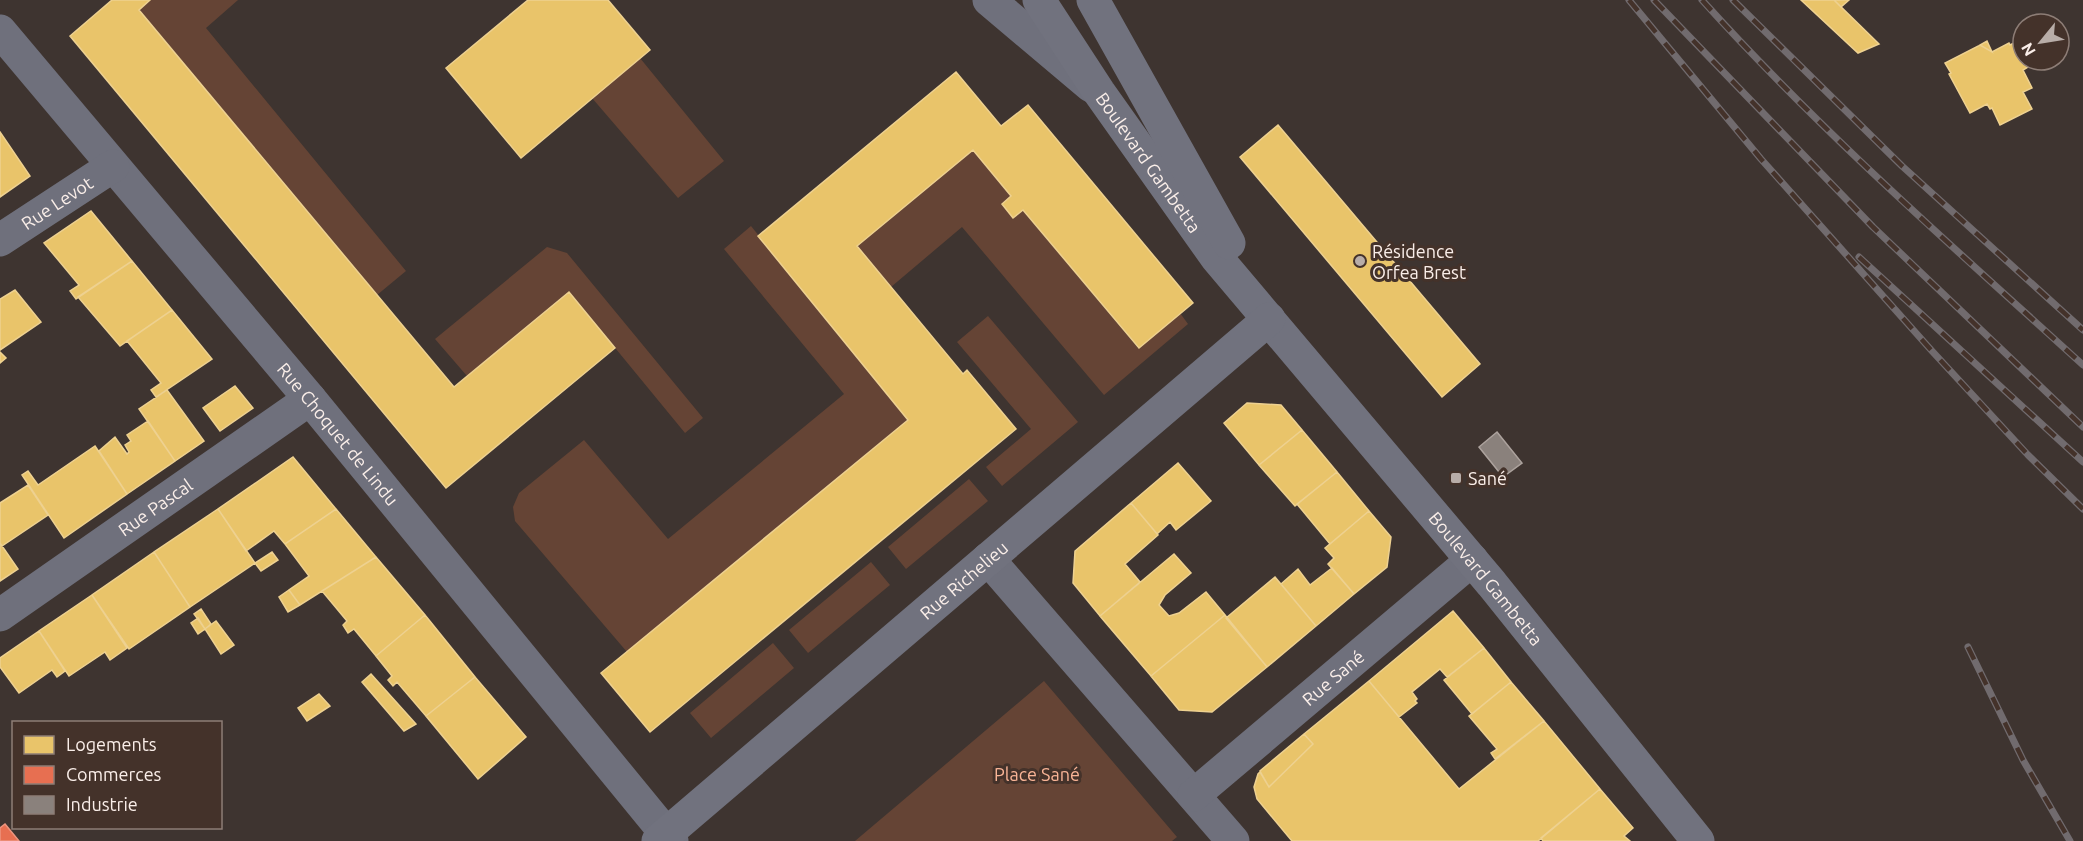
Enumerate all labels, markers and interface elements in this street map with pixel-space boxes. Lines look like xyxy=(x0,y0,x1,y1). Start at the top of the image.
north arrow xyxy=(2011,12,2071,72)
text: N xyxy=(2017,40,2039,59)
street label: Boulevard Gambetta xyxy=(1092,88,1205,236)
street label: Rue Levot xyxy=(18,172,96,233)
place label: Résidence Orfea Brest xyxy=(1372,241,1466,282)
marker: Résidence Orfea Brest xyxy=(1353,254,1367,268)
street label: Rue Choquet de Lindu xyxy=(274,359,403,509)
place label: Sané xyxy=(1468,468,1507,488)
marker: Sané xyxy=(1449,471,1463,485)
street label: Rue Pascal xyxy=(114,474,196,540)
street label: Boulevard Gambetta xyxy=(1425,508,1547,649)
street label: Rue Richelieu xyxy=(916,537,1012,623)
street label: Rue Sané xyxy=(1298,646,1368,709)
legend xyxy=(12,721,222,829)
text: Logements xyxy=(66,734,157,754)
text: Commerces xyxy=(66,764,162,784)
park label: Place Sané xyxy=(994,764,1080,784)
text: Industrie xyxy=(66,794,138,814)

